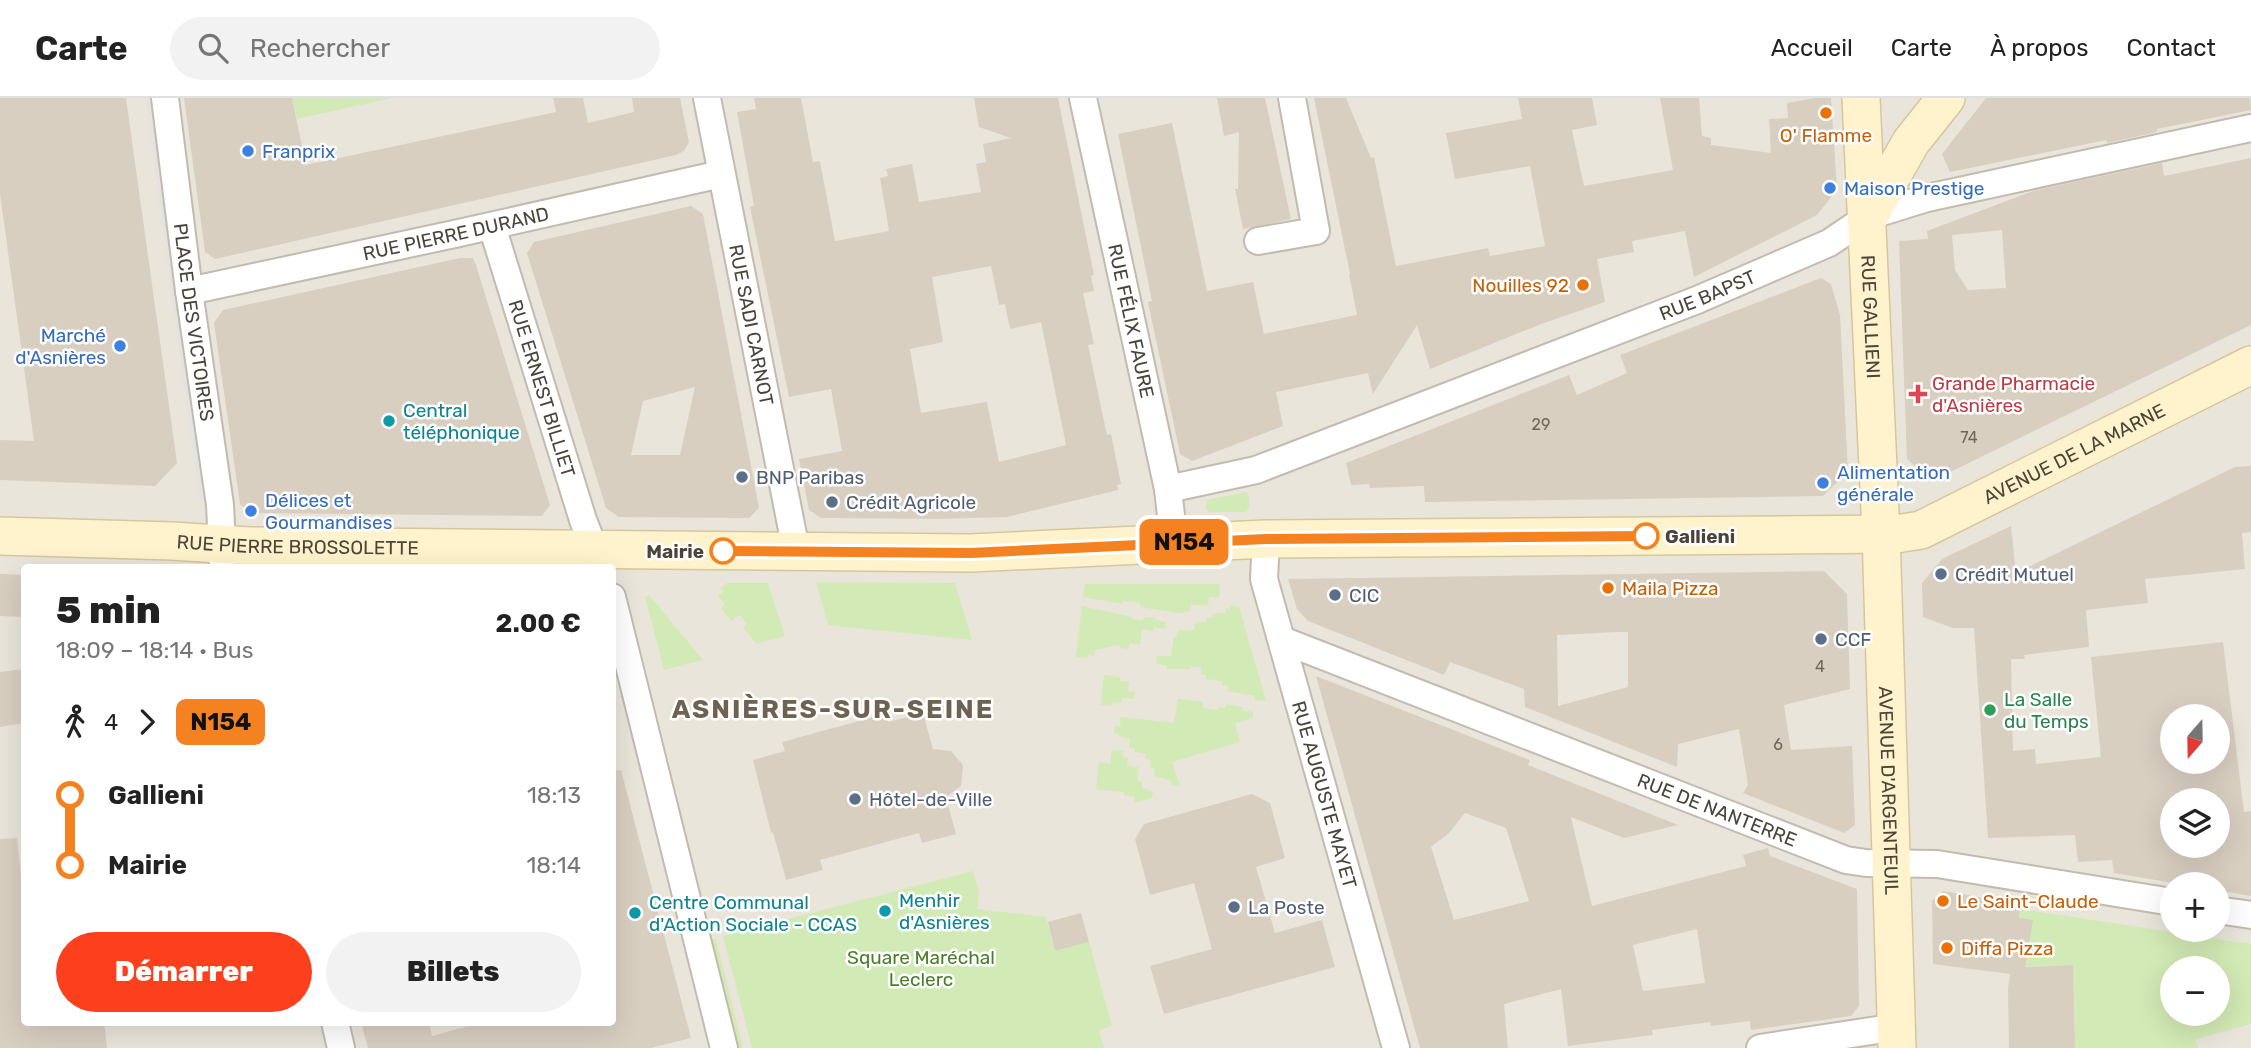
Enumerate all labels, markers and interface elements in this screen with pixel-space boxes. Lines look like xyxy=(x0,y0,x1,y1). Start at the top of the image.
search box xyxy=(170,17,660,80)
text: Carte xyxy=(35,29,128,68)
icon: search xyxy=(194,29,232,67)
text: Rechercher xyxy=(250,33,390,64)
text: Accueil xyxy=(1771,34,1853,62)
text: Carte xyxy=(1891,34,1952,62)
text: À propos xyxy=(1990,34,2089,62)
text: Contact xyxy=(2127,34,2216,62)
marker: O' Flamme xyxy=(1818,105,1834,121)
place label: O' Flamme xyxy=(1780,124,1872,147)
place label: Franprix xyxy=(262,140,335,163)
marker: Franprix xyxy=(240,143,256,159)
place label: Maison Prestige xyxy=(1844,177,1985,200)
marker: Maison Prestige xyxy=(1822,180,1838,196)
street label: RUE PIERRE DURAND xyxy=(361,202,551,265)
street label: PLACE DES VICTOIRES xyxy=(169,222,219,423)
street label: RUE SADI CARNOT xyxy=(725,242,779,407)
street label: RUE FÉLIX FAURE xyxy=(1103,242,1159,400)
street label: RUE GALLIENI xyxy=(1857,254,1885,379)
street label: RUE BAPST xyxy=(1656,265,1759,325)
place label: Nouilles 92 xyxy=(1472,274,1569,297)
marker: Nouilles 92 xyxy=(1575,277,1591,293)
street label: RUE ERNEST BILLIET xyxy=(504,297,581,480)
place label: Marché d'Asnières xyxy=(15,324,106,369)
marker: Marché d'Asnières xyxy=(112,338,128,354)
place label: Grande Pharmacie d'Asnières xyxy=(1932,372,2095,417)
marker: Grande Pharmacie d'Asnières xyxy=(1910,386,1926,402)
street label: AVENUE DE LA MARNE xyxy=(1979,398,2169,509)
place label: Central téléphonique xyxy=(403,399,520,444)
marker: Central téléphonique xyxy=(381,413,397,429)
house number: 29 xyxy=(1532,415,1550,434)
house number: 74 xyxy=(1960,428,1978,447)
place label: Alimentation générale xyxy=(1837,461,1950,506)
place label: BNP Paribas xyxy=(756,466,864,489)
marker: BNP Paribas xyxy=(734,469,750,485)
marker: Alimentation générale xyxy=(1815,475,1831,491)
place label: Délices et Gourmandises xyxy=(265,489,392,534)
place label: Crédit Agricole xyxy=(846,491,976,514)
marker: Crédit Agricole xyxy=(824,494,840,510)
marker: Délices et Gourmandises xyxy=(243,503,259,519)
line badge: N154 xyxy=(1135,519,1233,565)
marker: Gallieni xyxy=(1633,523,1659,549)
place label: Gallieni xyxy=(1665,525,1735,548)
text: N154 xyxy=(1153,528,1215,556)
street label: RUE PIERRE BROSSOLETTE xyxy=(176,530,419,559)
marker: Mairie xyxy=(710,538,736,564)
place label: Mairie xyxy=(646,540,704,563)
place label: Crédit Mutuel xyxy=(1955,563,2074,586)
marker: Crédit Mutuel xyxy=(1933,566,1949,582)
place label: Maila Pizza xyxy=(1622,577,1719,600)
marker: Maila Pizza xyxy=(1600,580,1616,596)
place label: CIC xyxy=(1349,584,1380,607)
text: 5 min xyxy=(56,587,161,633)
marker: CIC xyxy=(1327,587,1343,603)
text: 2.00 € xyxy=(496,608,581,639)
place label: CCF xyxy=(1835,628,1871,651)
marker: CCF xyxy=(1813,631,1829,647)
text: 18:09 – 18:14 · Bus xyxy=(56,636,253,664)
house number: 4 xyxy=(1815,657,1825,676)
street label: AVENUE D'ARGENTEUIL xyxy=(1874,686,1904,896)
place label: La Salle du Temps xyxy=(2004,688,2089,733)
district label: ASNIÈRES-SUR-SEINE xyxy=(672,694,994,725)
street label: RUE AUGUSTE MAYET xyxy=(1287,698,1362,891)
marker: La Salle du Temps xyxy=(1982,702,1998,718)
icon: walk xyxy=(56,703,94,741)
icon: forward xyxy=(128,703,166,741)
north arrow xyxy=(2160,704,2230,774)
map controls xyxy=(2160,704,2230,1026)
text: 4 xyxy=(104,708,118,736)
text: N154 xyxy=(190,708,251,736)
house number: 6 xyxy=(1773,735,1783,754)
street label: RUE DE NANTERRE xyxy=(1634,768,1800,851)
text: Gallieni xyxy=(108,780,204,811)
text: 18:13 xyxy=(527,781,581,809)
place label: Hôtel-de-Ville xyxy=(869,788,992,811)
button: layers xyxy=(2160,788,2230,858)
marker: Hôtel-de-Ville xyxy=(847,791,863,807)
text: Mairie xyxy=(108,850,187,881)
text: 18:14 xyxy=(527,851,581,879)
button: + xyxy=(2160,872,2230,942)
place label: Menhir d'Asnières xyxy=(899,889,990,934)
place label: Le Saint-Claude xyxy=(1957,890,2099,913)
place label: Centre Communal d'Action Sociale - CCAS xyxy=(649,891,857,936)
marker: Le Saint-Claude xyxy=(1935,893,1951,909)
place label: La Poste xyxy=(1248,896,1325,919)
marker: La Poste xyxy=(1226,899,1242,915)
marker: Menhir d'Asnières xyxy=(877,903,893,919)
marker: Centre Communal d'Action Sociale - CCAS xyxy=(627,905,643,921)
button: Démarrer xyxy=(56,932,312,1012)
button: Billets xyxy=(326,932,581,1012)
place label: Diffa Pizza xyxy=(1961,937,2053,960)
marker: Diffa Pizza xyxy=(1939,940,1955,956)
park label: Square Maréchal Leclerc xyxy=(847,946,995,991)
button: − xyxy=(2160,956,2230,1026)

